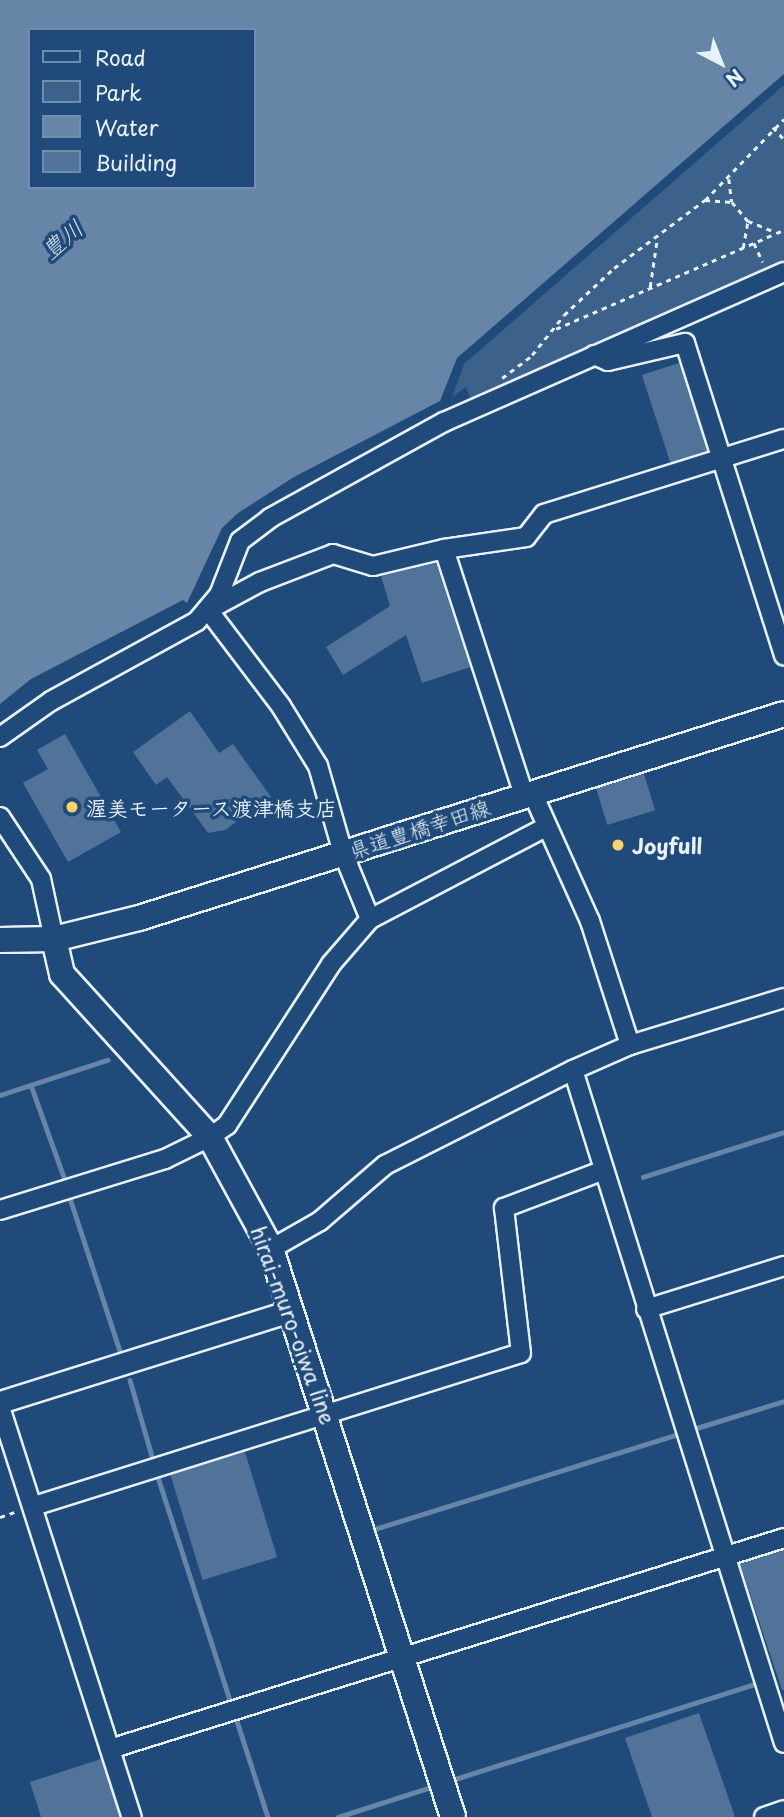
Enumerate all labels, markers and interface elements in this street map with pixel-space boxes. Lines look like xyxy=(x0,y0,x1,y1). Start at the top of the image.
legend xyxy=(28,28,256,189)
north arrow xyxy=(686,28,756,98)
text: Road xyxy=(95,41,146,73)
text: N xyxy=(720,63,750,94)
text: Park xyxy=(95,76,142,108)
text: Water xyxy=(95,111,158,143)
text: Building xyxy=(95,146,177,178)
water label: 豊川 xyxy=(36,214,88,264)
street label: 県道豊橋幸田線 xyxy=(345,793,493,863)
place label: 渥美モータース渡津橋支店 xyxy=(86,794,338,820)
marker: 渥美モータース渡津橋支店 xyxy=(64,799,80,815)
place label: Joyfull xyxy=(632,832,702,858)
marker: Joyfull xyxy=(610,837,626,853)
street label: hirai-muro-oiwa line xyxy=(246,1222,342,1428)

